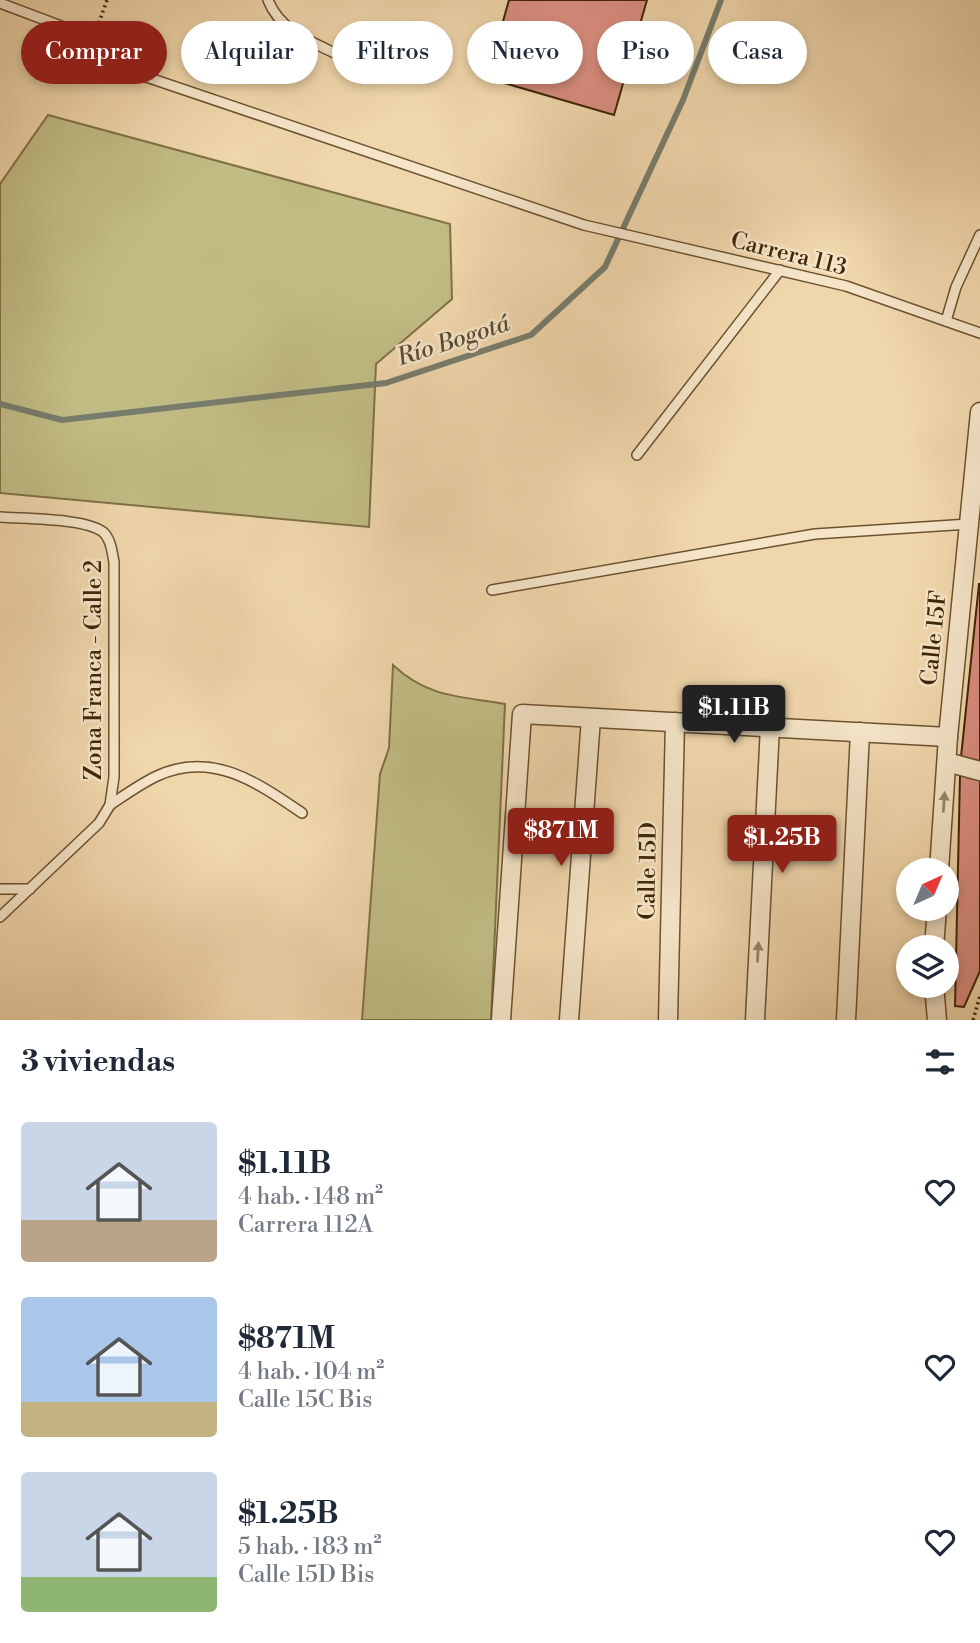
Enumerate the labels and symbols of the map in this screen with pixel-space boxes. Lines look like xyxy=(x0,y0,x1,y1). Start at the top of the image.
street label: Carrera 113 xyxy=(728,226,850,282)
water label: Río Bogotá xyxy=(392,308,514,374)
street label: Zona Franca - Calle 2 xyxy=(80,560,108,780)
street label: Calle 15F xyxy=(915,589,953,687)
pin: $1.11B xyxy=(677,686,791,745)
one-way arrow xyxy=(939,790,950,812)
pin: $871M xyxy=(512,808,610,868)
pin: $1.25B xyxy=(725,816,839,875)
street label: Calle 15D xyxy=(633,822,663,920)
north arrow xyxy=(896,858,959,920)
one-way arrow xyxy=(753,941,764,963)

